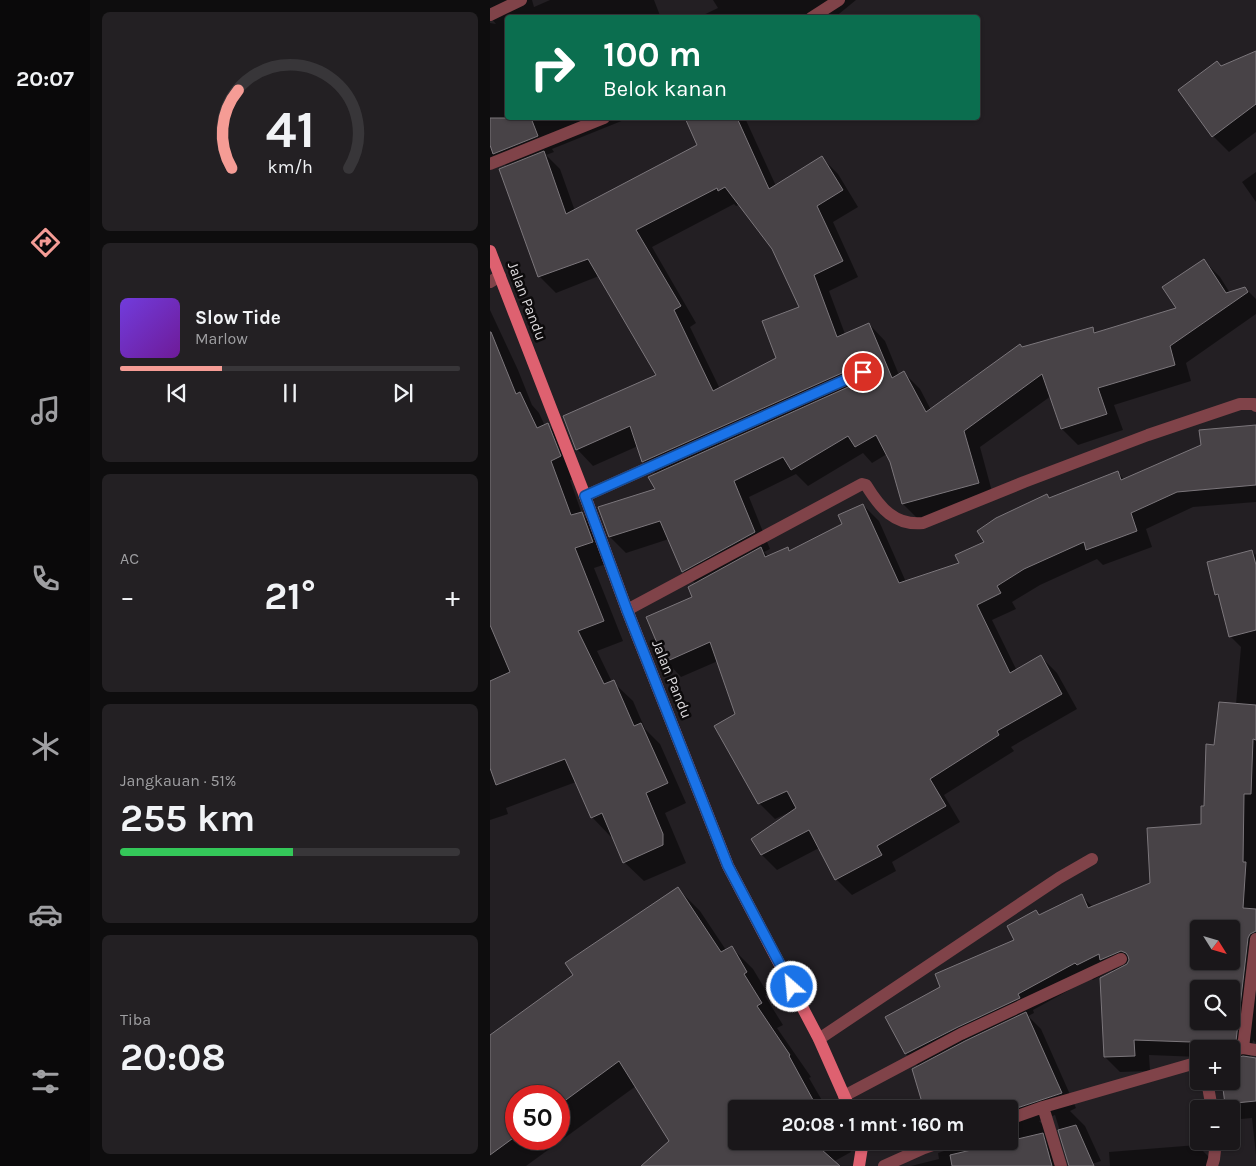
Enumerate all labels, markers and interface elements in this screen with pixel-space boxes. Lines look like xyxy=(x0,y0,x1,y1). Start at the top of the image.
text: 100 m xyxy=(603,34,702,75)
icon: right xyxy=(520,35,585,100)
text: 20:07 xyxy=(16,66,74,92)
text: Belok kanan xyxy=(603,76,727,102)
text: 41 xyxy=(265,99,315,160)
text: km/h xyxy=(267,157,313,178)
icon: directions xyxy=(28,225,63,260)
street label: Jalan Pandu xyxy=(504,259,550,343)
text: Slow Tide xyxy=(195,307,281,329)
text: Marlow xyxy=(195,329,248,348)
pin xyxy=(842,351,884,393)
icon: arrive xyxy=(849,358,877,386)
icon: previous xyxy=(163,379,191,407)
icon: pause xyxy=(276,379,304,407)
icon: next xyxy=(389,379,417,407)
icon: music xyxy=(28,393,63,428)
text: AC xyxy=(120,549,139,568)
icon: phone xyxy=(28,561,63,596)
text: 21° xyxy=(264,574,316,619)
text: − xyxy=(120,580,135,613)
text: + xyxy=(445,580,460,613)
street label: Jalan Pandu xyxy=(648,637,696,721)
icon: climate xyxy=(28,729,63,764)
text: Jangkauan · 51% xyxy=(120,771,236,790)
text: 255 km xyxy=(120,796,255,841)
icon: car xyxy=(28,897,63,932)
north arrow xyxy=(1190,920,1240,970)
map controls xyxy=(1190,920,1240,1150)
position arrow xyxy=(765,960,817,1012)
button: search xyxy=(1190,980,1240,1030)
text: Tiba xyxy=(120,1010,151,1029)
text: 20:08 xyxy=(120,1035,226,1080)
button: + xyxy=(1190,1040,1240,1090)
icon: filters xyxy=(28,1064,63,1099)
speed limit sign: 50 xyxy=(505,1085,570,1150)
button: − xyxy=(1190,1100,1240,1150)
text: 20:08 · 1 mnt · 160 m xyxy=(782,1114,964,1136)

